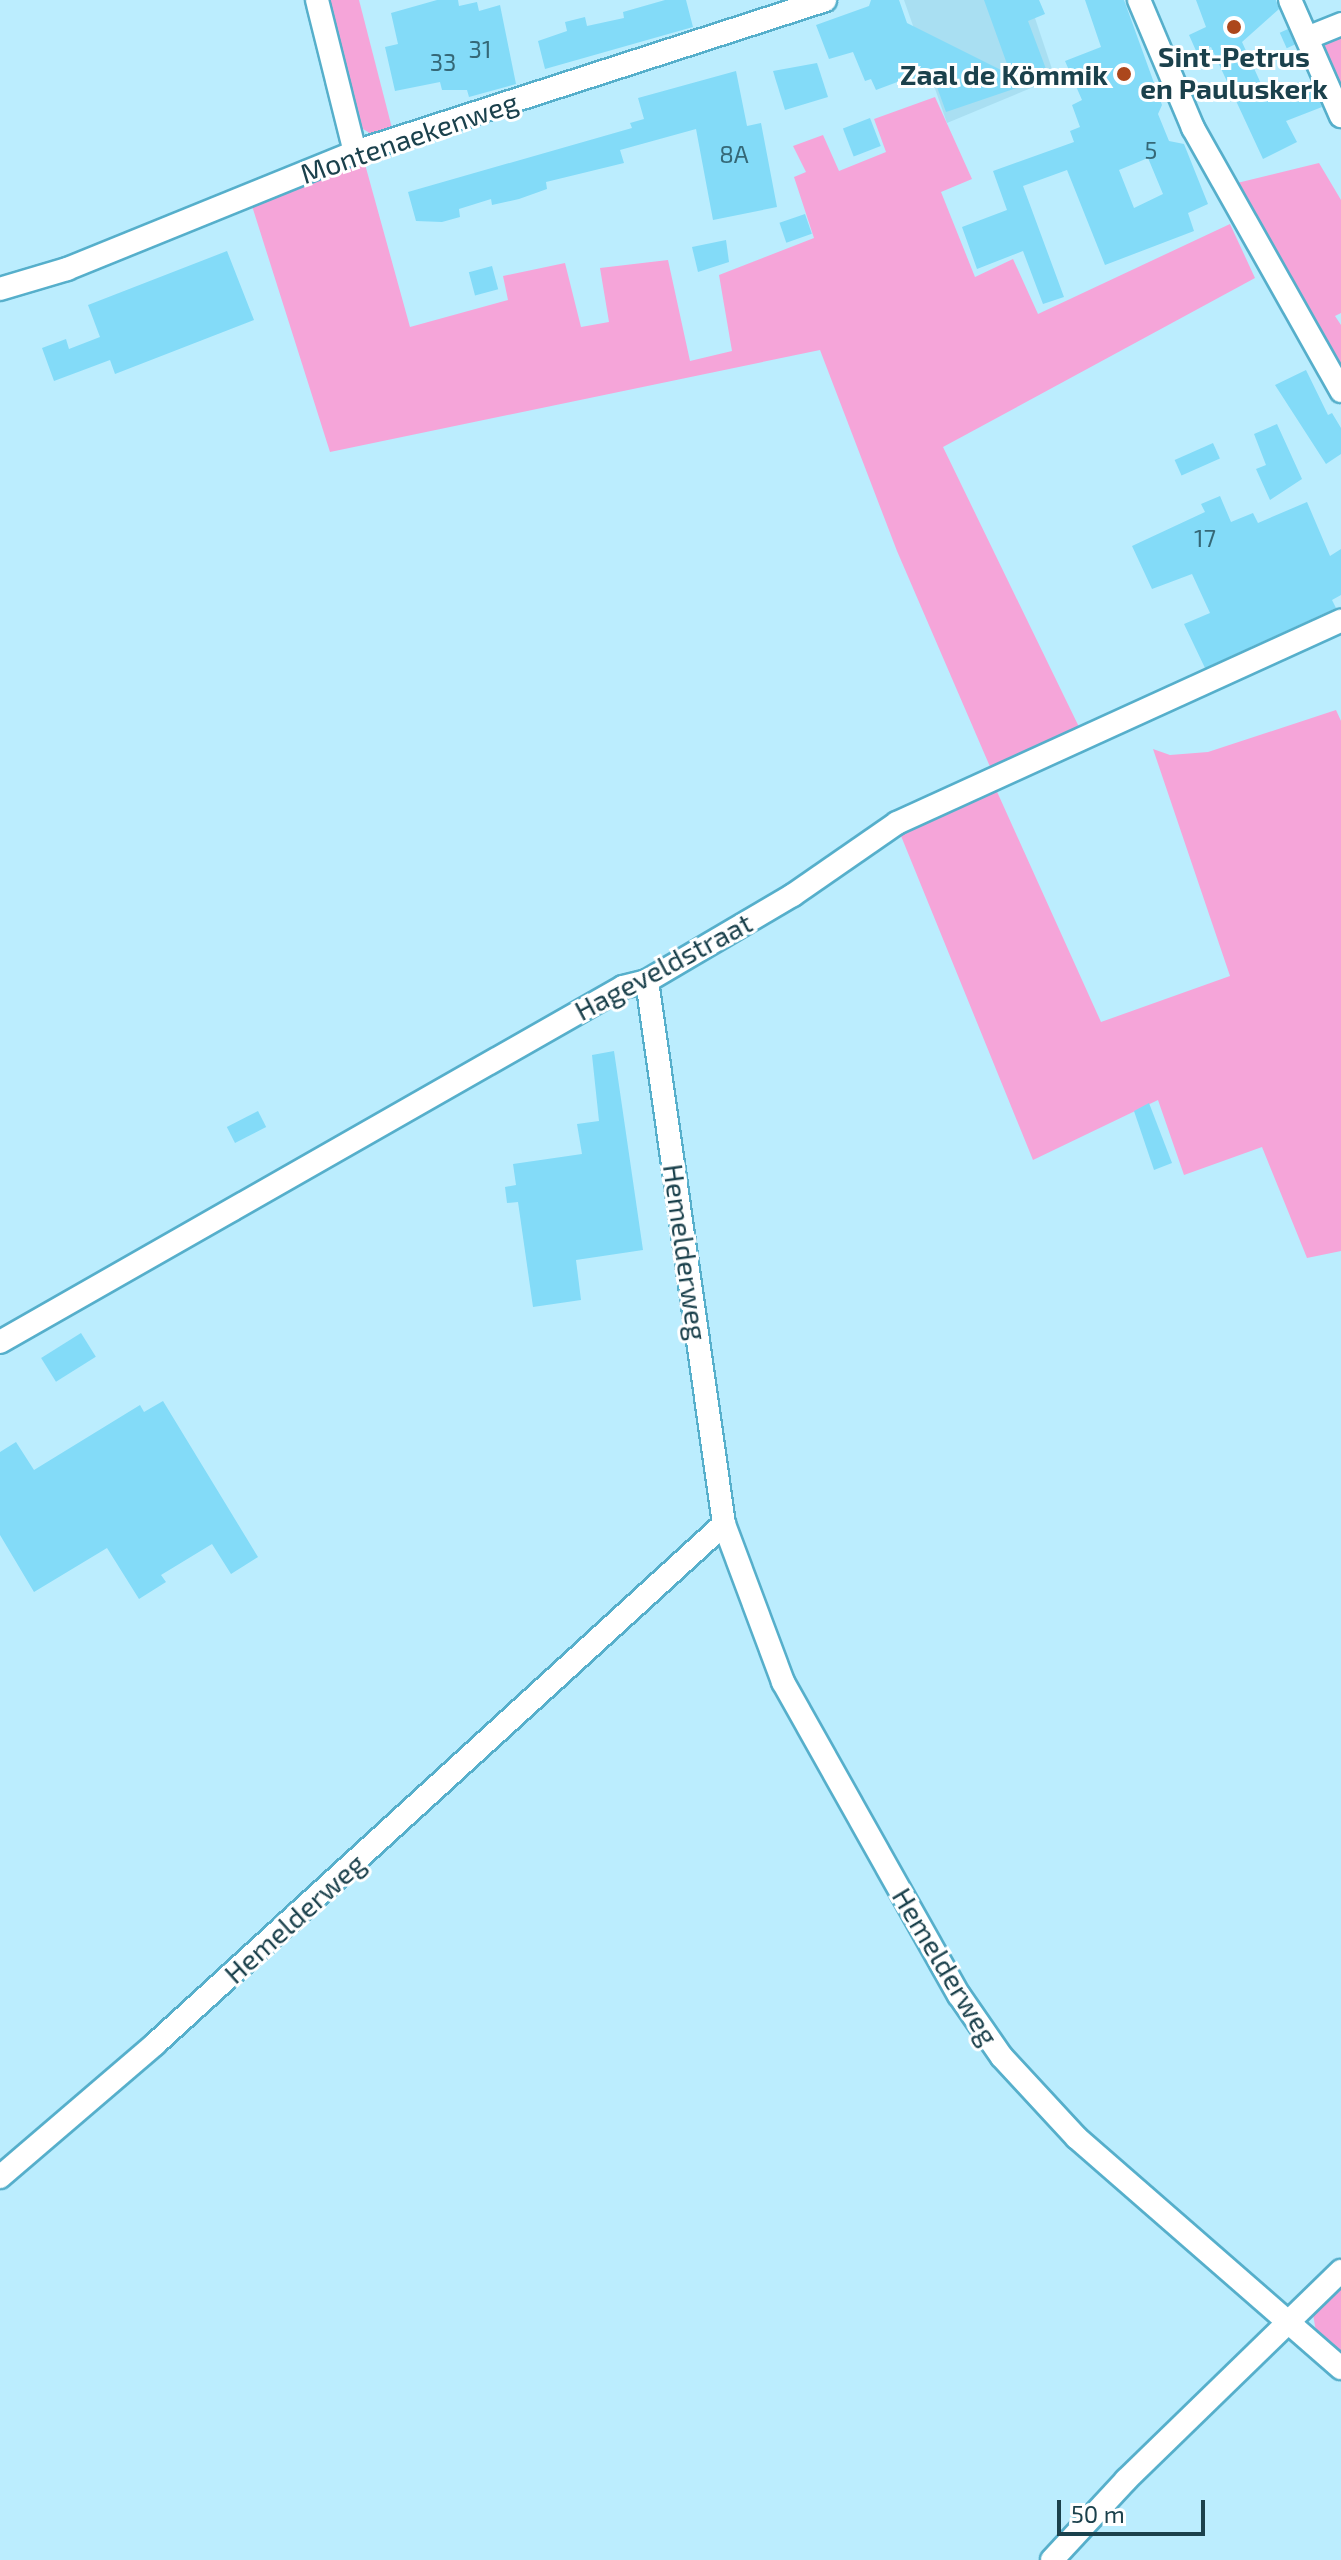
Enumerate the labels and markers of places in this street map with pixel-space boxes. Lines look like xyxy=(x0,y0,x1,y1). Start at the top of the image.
marker: Sint-Petrus en Pauluskerk xyxy=(1225,18,1243,36)
place label: Sint-Petrus en Pauluskerk xyxy=(1140,39,1328,105)
place label: Zaal de Kömmik xyxy=(899,57,1108,91)
marker: Zaal de Kömmik xyxy=(1115,65,1133,83)

